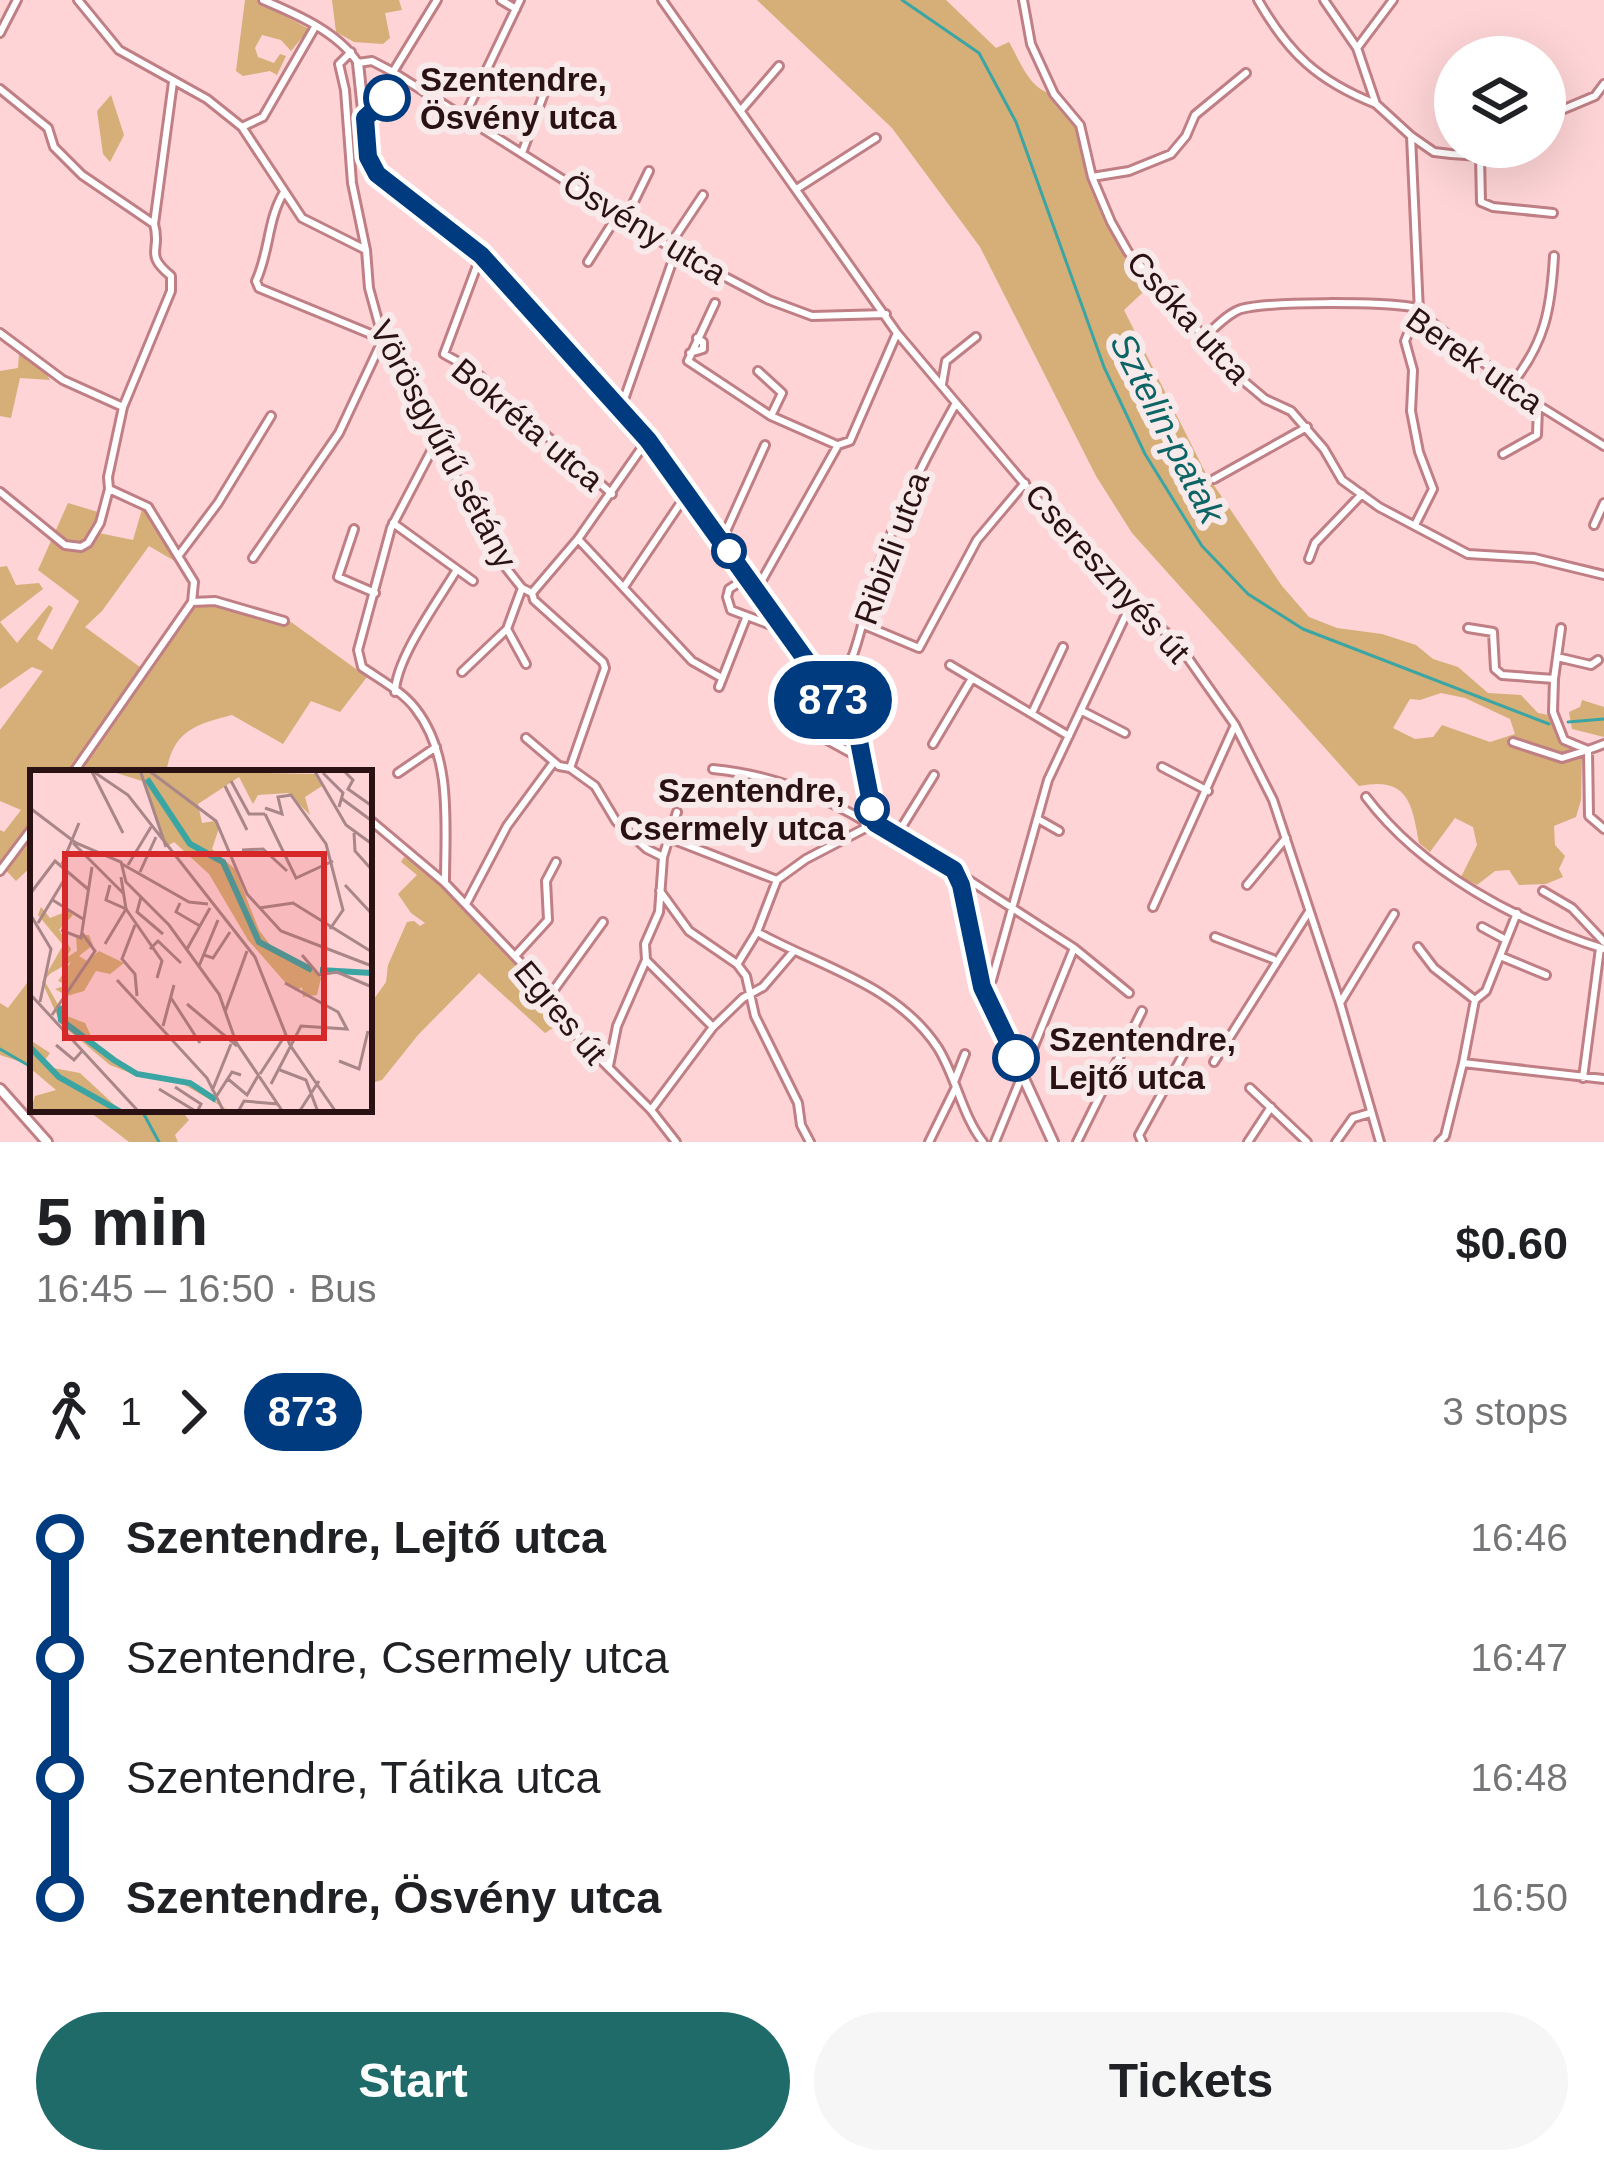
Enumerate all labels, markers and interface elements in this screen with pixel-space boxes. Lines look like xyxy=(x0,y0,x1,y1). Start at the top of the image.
map controls xyxy=(1434,36,1566,168)
button: layers xyxy=(1434,36,1566,168)
place label: Szentendre, Ösvény utca xyxy=(420,61,617,136)
marker: Szentendre, Ösvény utca xyxy=(365,76,409,120)
street label: Ösvény utca xyxy=(557,165,733,292)
street label: Csóka utca xyxy=(1120,244,1258,392)
street label: Berek utca xyxy=(1399,300,1550,421)
street label: Vörösgyűrű sétány xyxy=(363,314,525,575)
water label: Sztelin-patak xyxy=(1102,326,1234,532)
street label: Bokréta utca xyxy=(445,351,611,499)
street label: Ribizli utca xyxy=(847,466,936,629)
street label: Cseresznyés út xyxy=(1018,476,1197,670)
unlabelled marker xyxy=(713,535,745,567)
line badge: 873 xyxy=(764,661,902,739)
text: 873 xyxy=(798,676,868,723)
inset map xyxy=(30,770,372,1112)
place label: Szentendre, Csermely utca xyxy=(619,772,846,847)
marker: Szentendre, Csermely utca xyxy=(856,793,888,825)
street label: Egres út xyxy=(507,953,614,1071)
place label: Szentendre, Lejtő utca xyxy=(1049,1021,1236,1096)
marker: Szentendre, Lejtő utca xyxy=(994,1036,1038,1080)
text: 5 min xyxy=(36,1185,208,1259)
text: $0.60 xyxy=(1455,1218,1568,1269)
text: 16:45 – 16:50 · Bus xyxy=(36,1267,376,1310)
icon: walk xyxy=(36,1379,102,1445)
icon: forward xyxy=(160,1379,226,1445)
text: 873 xyxy=(268,1388,338,1435)
text: 1 xyxy=(120,1390,142,1433)
text: 3 stops xyxy=(1442,1390,1568,1433)
text: Szentendre, Lejtő utca xyxy=(126,1512,606,1563)
text: 16:46 xyxy=(1470,1516,1568,1559)
text: Szentendre, Csermely utca xyxy=(126,1632,669,1683)
text: 16:47 xyxy=(1470,1636,1568,1679)
text: Szentendre, Tátika utca xyxy=(126,1752,600,1803)
text: 16:48 xyxy=(1470,1756,1568,1799)
text: Szentendre, Ösvény utca xyxy=(126,1872,661,1923)
text: 16:50 xyxy=(1470,1876,1568,1919)
button: Start xyxy=(36,2012,790,2150)
button: Tickets xyxy=(814,2012,1568,2150)

